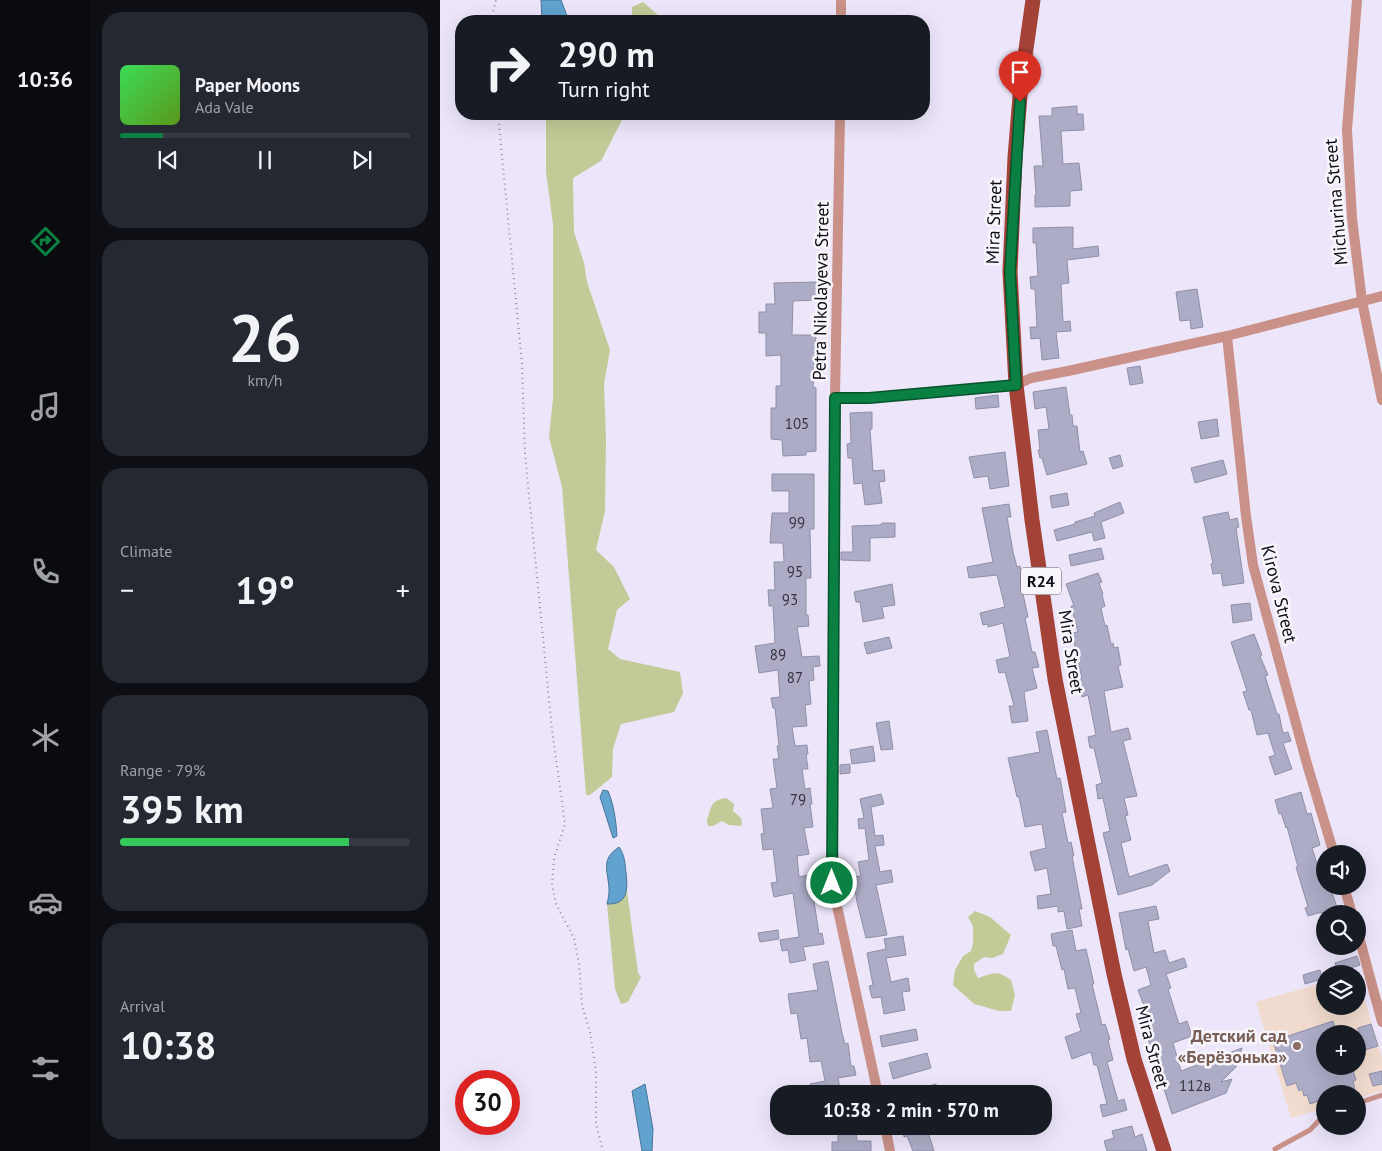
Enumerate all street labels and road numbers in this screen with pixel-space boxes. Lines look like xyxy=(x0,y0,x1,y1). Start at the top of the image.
street label: Michurina Street xyxy=(1319,138,1353,266)
street label: Mira Street xyxy=(981,179,1006,265)
street label: Petra Nikolayeva Street xyxy=(807,201,834,381)
street label: Kirova Street xyxy=(1256,543,1303,645)
road number: R24 xyxy=(1021,568,1061,594)
street label: Mira Street xyxy=(1053,608,1089,696)
street label: Mira Street xyxy=(1130,1003,1175,1091)

